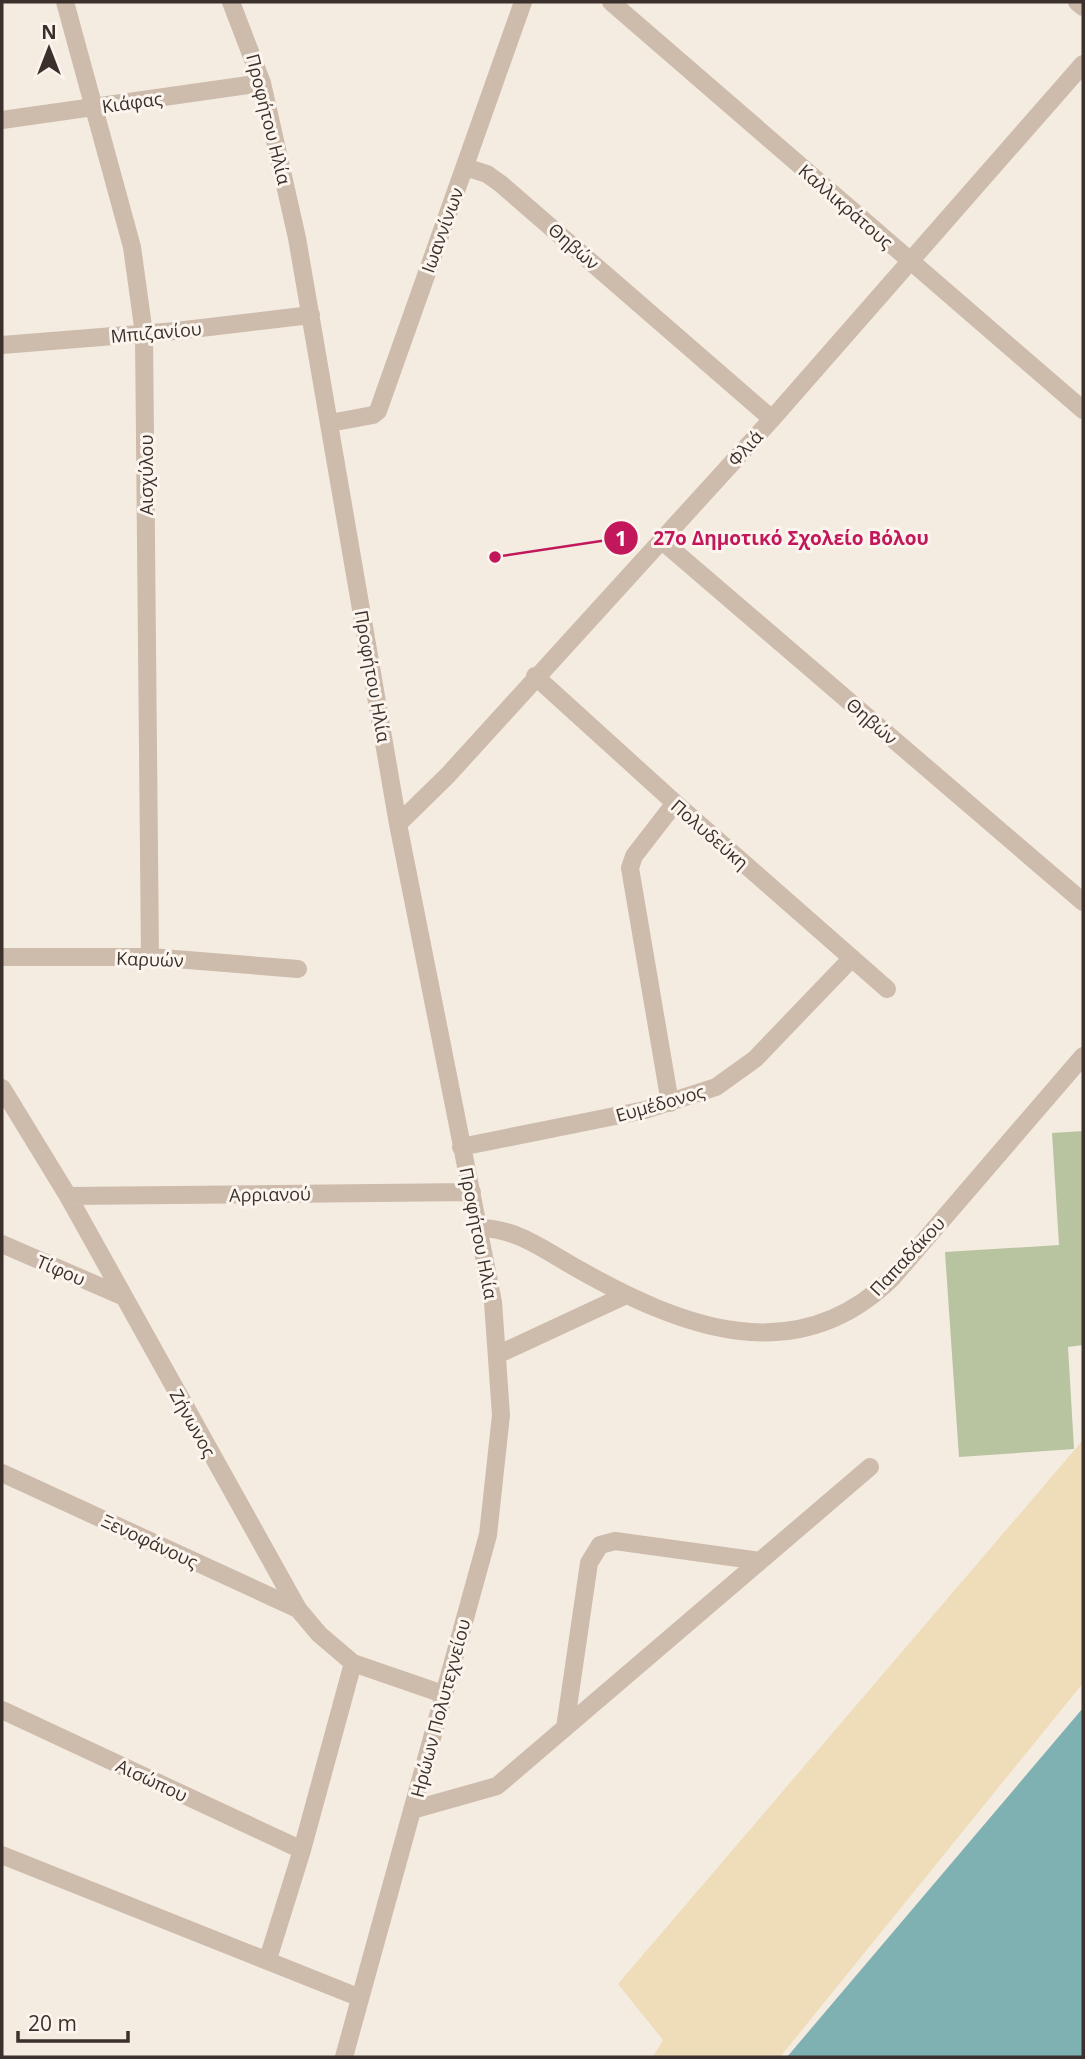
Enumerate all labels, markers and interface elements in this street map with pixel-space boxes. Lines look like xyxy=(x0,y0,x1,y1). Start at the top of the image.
north arrow xyxy=(14,14,84,84)
text: N xyxy=(41,19,57,45)
street label: Προφήτου Ηλία xyxy=(241,51,297,187)
street label: Κιάφας xyxy=(100,86,164,118)
street label: Καλλικράτους xyxy=(794,158,899,254)
street label: Ιωαννίνων xyxy=(416,184,469,276)
street label: Θηβών xyxy=(543,217,605,275)
street label: Μπιζανίου xyxy=(109,316,203,348)
street label: Φλιά xyxy=(722,425,768,471)
street label: Αισχύλου xyxy=(134,435,158,515)
callout: 27ο Δημοτικό Σχολείο Βόλου xyxy=(604,518,942,558)
text: 1 xyxy=(615,524,627,552)
text: 27ο Δημοτικό Σχολείο Βόλου xyxy=(653,525,929,551)
street label: Προφήτου Ηλία xyxy=(350,608,396,744)
street label: Θηβών xyxy=(841,692,903,750)
street label: Πολυδεύκη xyxy=(666,794,754,874)
street label: Καρυών xyxy=(116,946,184,972)
street label: Ευμέδονος xyxy=(613,1079,708,1127)
street label: Προφήτου Ηλία xyxy=(454,1165,504,1301)
street label: Αρριανού xyxy=(229,1181,311,1207)
street label: Παπαδάκου xyxy=(864,1211,950,1301)
street label: Τίφου xyxy=(33,1249,89,1291)
street label: Ζήνωνος xyxy=(165,1385,222,1462)
street label: Ξενοφάνους xyxy=(98,1508,202,1574)
street label: Ηρώων Πολυτεχνείου xyxy=(405,1616,475,1800)
street label: Αισώπου xyxy=(113,1753,191,1807)
scale bar xyxy=(18,2000,128,2044)
text: 20 m xyxy=(28,2009,77,2037)

